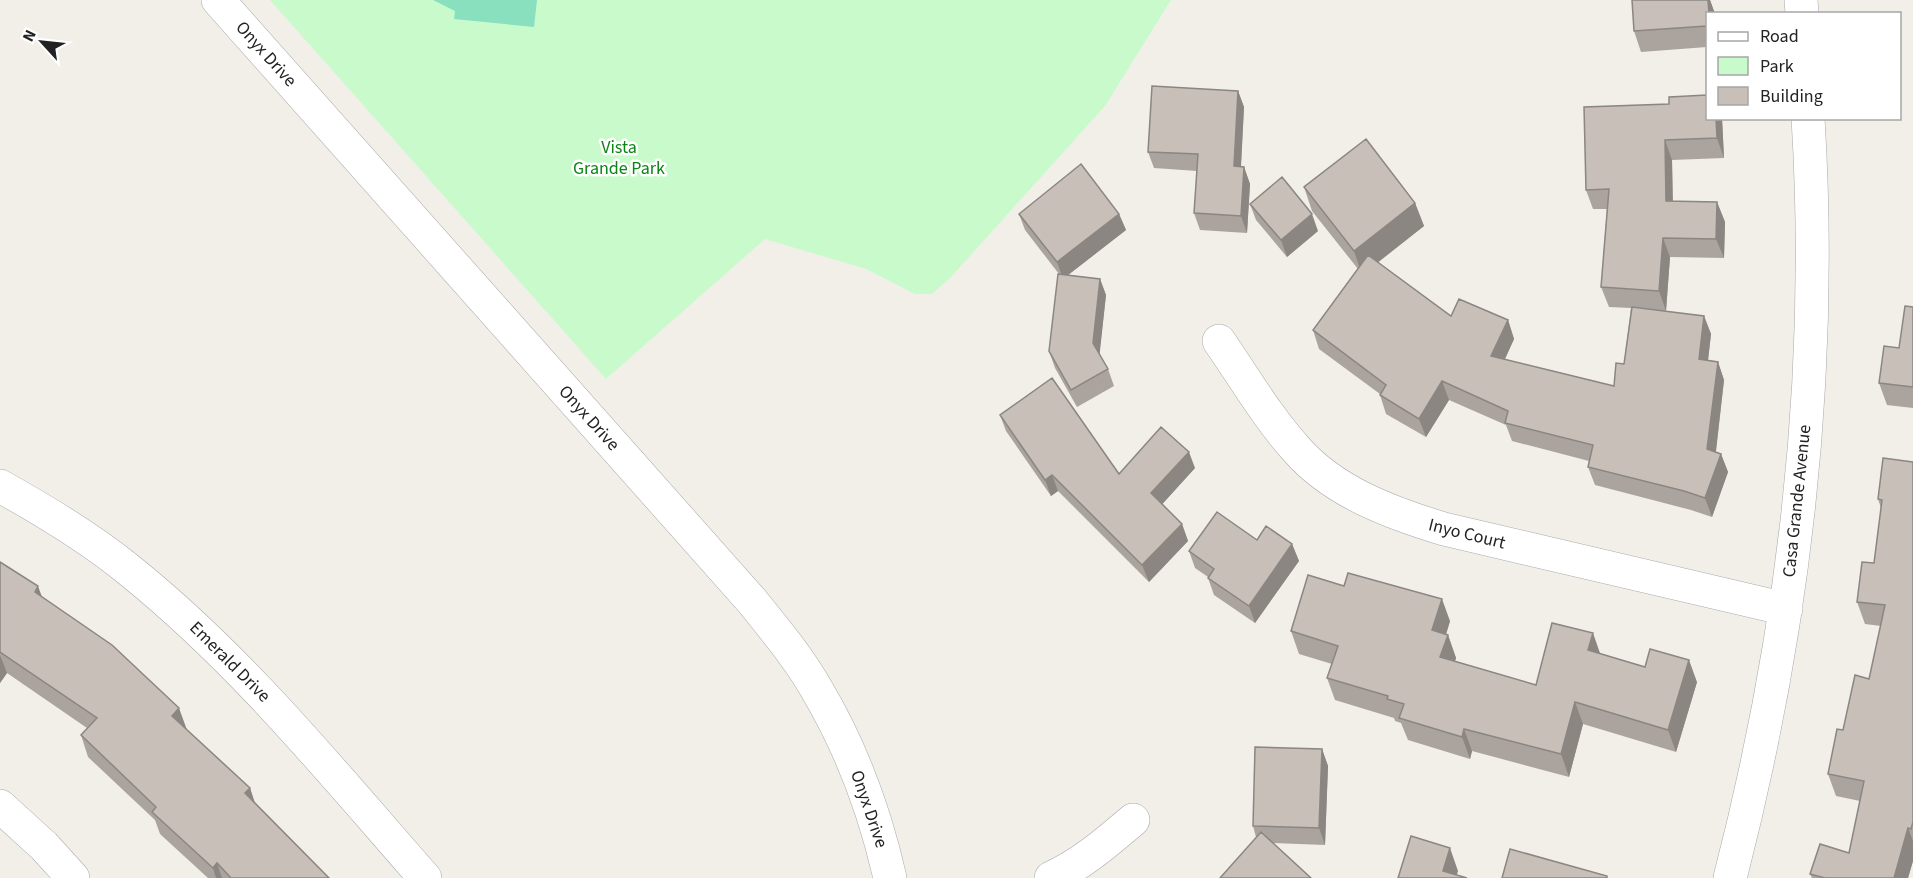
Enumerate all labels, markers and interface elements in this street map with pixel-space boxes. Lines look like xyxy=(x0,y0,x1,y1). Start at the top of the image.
north arrow xyxy=(12,12,72,72)
legend xyxy=(1706,12,1901,120)
street label: Onyx Drive xyxy=(230,16,302,92)
text: Road xyxy=(1760,24,1799,49)
text: N xyxy=(17,26,42,45)
text: Park xyxy=(1760,54,1794,79)
text: Building xyxy=(1760,84,1823,109)
park label: Vista Grande Park xyxy=(573,135,665,181)
street label: Onyx Drive xyxy=(553,380,625,456)
street label: Casa Grande Avenue xyxy=(1777,423,1817,579)
street label: Inyo Court xyxy=(1426,512,1508,556)
street label: Emerald Drive xyxy=(184,616,276,708)
street label: Onyx Drive xyxy=(844,767,894,851)

